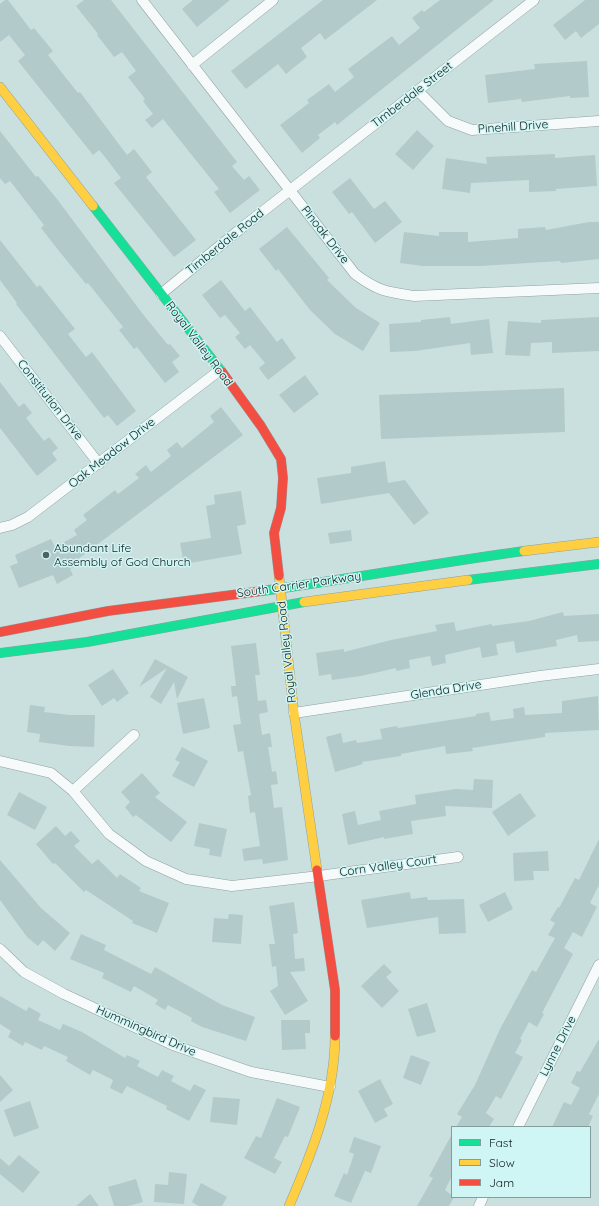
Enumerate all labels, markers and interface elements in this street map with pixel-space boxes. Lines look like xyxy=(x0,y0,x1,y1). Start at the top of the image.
street label: Timberdale Street xyxy=(368,59,456,131)
street label: Pinehill Drive xyxy=(477,117,549,137)
street label: Pinoak Drive xyxy=(298,203,352,267)
street label: Timberdale Road xyxy=(183,206,267,278)
street label: Royal Valley Road xyxy=(162,299,236,389)
street label: Constitution Drive xyxy=(14,357,86,443)
street label: Oak Meadow Drive xyxy=(66,415,158,491)
place label: Abundant Life Assembly of God Church xyxy=(54,541,191,569)
marker: Abundant Life Assembly of God Church xyxy=(41,550,51,560)
street label: South Carrier Parkway xyxy=(236,569,362,601)
street label: Royal Valley Road xyxy=(274,600,300,704)
street label: Glenda Drive xyxy=(410,677,482,703)
street label: Corn Valley Court xyxy=(339,852,437,880)
street label: Hummingbird Drive xyxy=(94,1002,198,1060)
street label: Lynne Drive xyxy=(537,1013,579,1079)
legend xyxy=(451,1126,591,1198)
text: Fast xyxy=(489,1135,513,1150)
text: Slow xyxy=(489,1155,515,1170)
text: Jam xyxy=(489,1175,514,1190)

